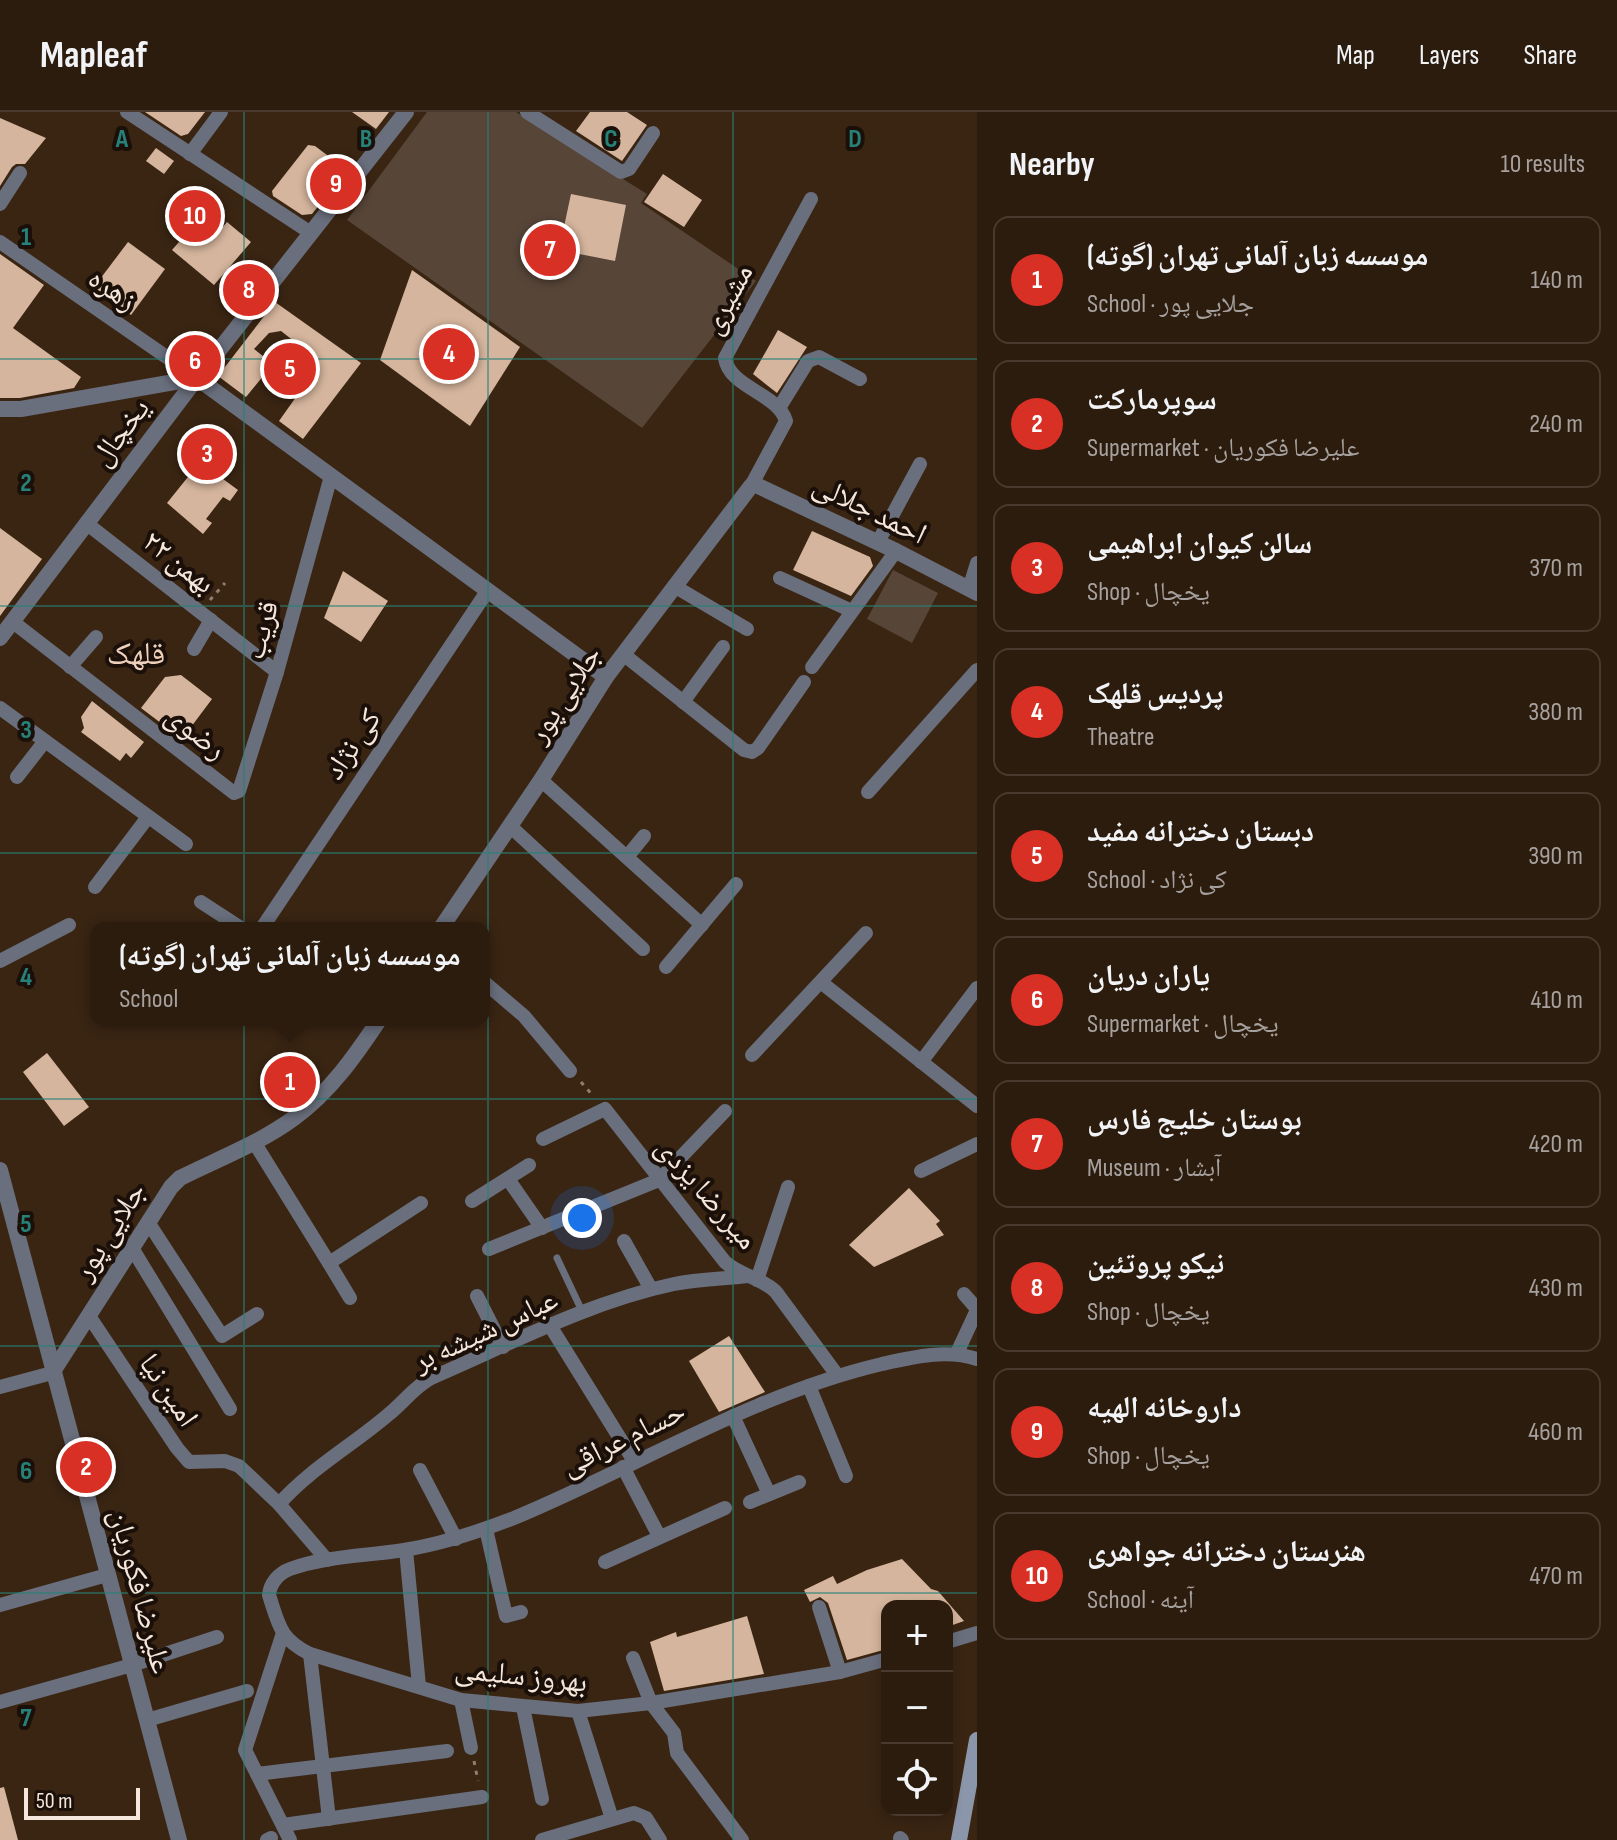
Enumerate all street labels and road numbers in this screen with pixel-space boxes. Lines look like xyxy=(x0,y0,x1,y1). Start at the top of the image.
street label: مشیری xyxy=(694,258,761,341)
street label: زهره xyxy=(81,260,144,319)
street label: یخچال xyxy=(84,392,158,474)
street label: احمد جلالی xyxy=(807,467,932,553)
street label: ۲۲ بهمن xyxy=(135,524,222,602)
street label: قریب xyxy=(236,597,287,664)
street label: جلایی پور xyxy=(520,639,610,751)
street label: رضوی xyxy=(158,698,233,768)
street label: کی نژاد xyxy=(316,702,389,787)
street label: میررضا یزدی xyxy=(648,1130,765,1257)
street label: جلایی پور xyxy=(65,1176,154,1288)
street label: عباس شیشه بر xyxy=(406,1282,564,1381)
street label: امین نیا xyxy=(131,1347,206,1434)
street label: حسام عراقی xyxy=(555,1393,691,1484)
street label: علیرضا فکوریان xyxy=(101,1505,179,1677)
street label: بهروز سلیمی xyxy=(453,1651,589,1701)

